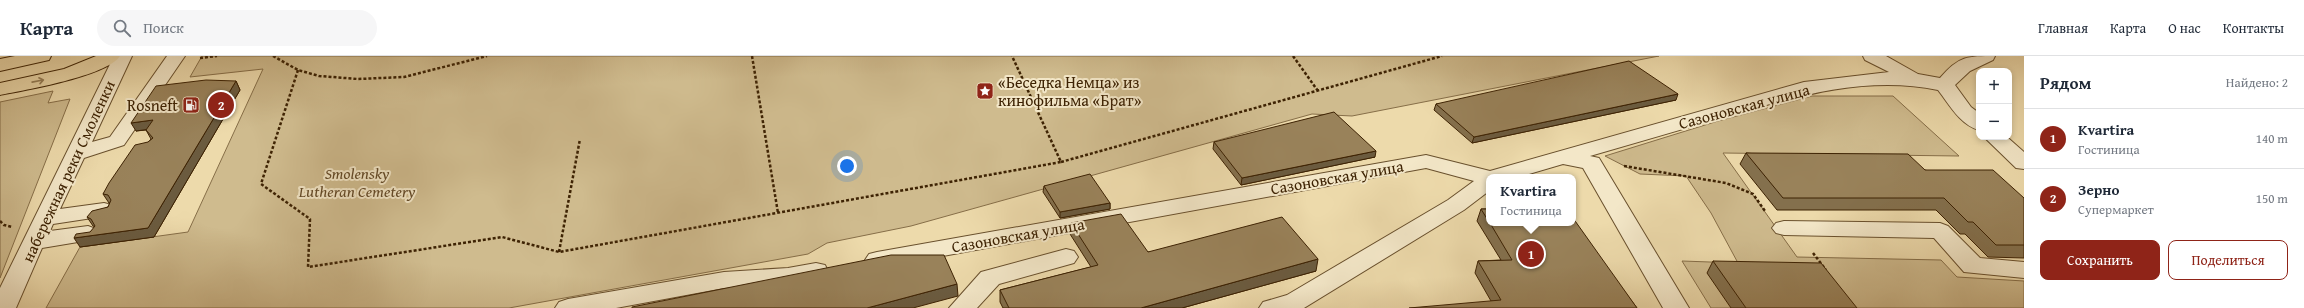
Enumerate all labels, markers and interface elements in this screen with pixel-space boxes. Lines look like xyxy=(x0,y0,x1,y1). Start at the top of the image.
search box xyxy=(97,10,377,46)
text: Карта xyxy=(20,14,73,42)
icon: search xyxy=(111,17,133,39)
text: Поиск xyxy=(143,17,184,38)
text: Главная xyxy=(2038,18,2088,38)
text: Карта xyxy=(2110,18,2146,38)
text: О нас xyxy=(2168,18,2201,38)
text: Контакты xyxy=(2223,18,2284,38)
map controls xyxy=(1976,68,2012,140)
button: + xyxy=(1976,68,2012,104)
place label: «Беседка Немца» из кинофильма «Брат» xyxy=(998,70,1141,112)
text: Рядом xyxy=(2040,70,2091,95)
text: Найдено: 2 xyxy=(2226,73,2288,92)
street label: набережная реки Смоленки xyxy=(15,76,121,266)
one-way arrow xyxy=(31,76,44,84)
street label: Сазоновская улица xyxy=(1676,77,1812,135)
place icon: «Беседка Немца» из кинофильма «Брат» xyxy=(975,81,995,101)
pin: 2 xyxy=(208,90,234,120)
place label: Rosneft xyxy=(127,93,178,117)
fuel station icon: Rosneft xyxy=(181,95,201,115)
button: − xyxy=(1976,104,2012,140)
text: Kvartira xyxy=(2078,119,2134,140)
text: 1 xyxy=(2050,129,2056,148)
text: 140 m xyxy=(2256,129,2288,148)
text: Гостиница xyxy=(2078,140,2140,159)
street label: Сазоновская улица xyxy=(1269,153,1406,201)
your location xyxy=(837,156,857,176)
park label: Smolensky Lutheran Cemetery xyxy=(298,161,416,203)
popup xyxy=(1486,174,1576,226)
text: Зерно xyxy=(2078,179,2120,200)
text: Kvartira xyxy=(1500,180,1556,201)
text: 2 xyxy=(2050,189,2056,208)
text: 150 m xyxy=(2256,189,2288,208)
text: Супермаркет xyxy=(2078,200,2154,219)
text: Гостиница xyxy=(1500,201,1562,220)
street label: Сазоновская улица xyxy=(950,211,1087,259)
pin: 1 xyxy=(1518,239,1544,269)
button: Сохранить xyxy=(2040,240,2160,280)
button: Поделиться xyxy=(2168,240,2288,280)

